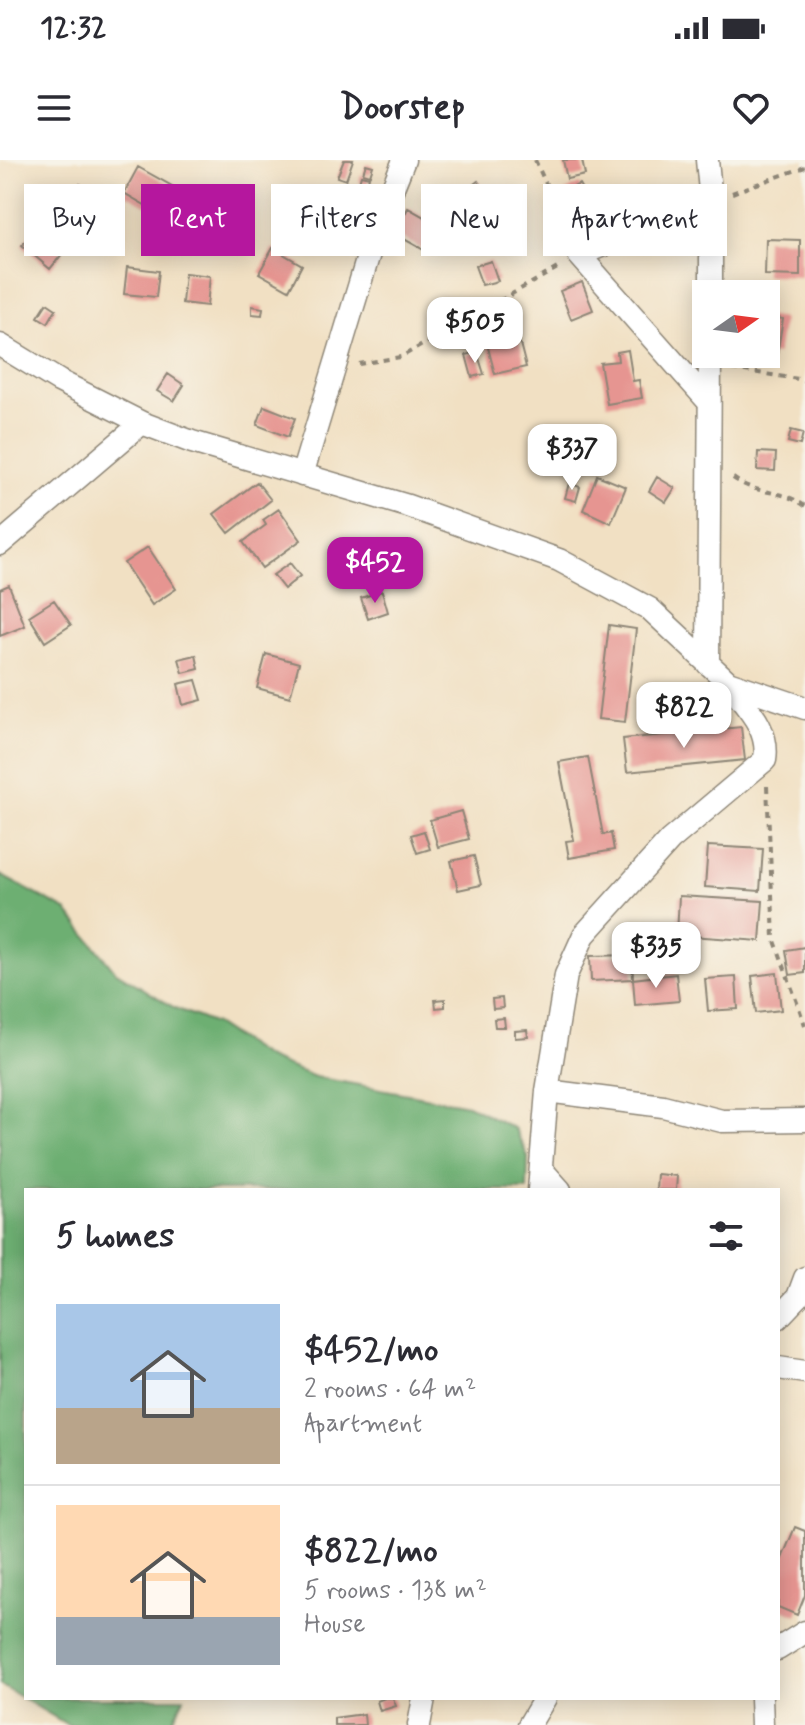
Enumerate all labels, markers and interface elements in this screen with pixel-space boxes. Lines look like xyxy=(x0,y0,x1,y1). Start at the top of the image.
text: 12:32 xyxy=(40,9,107,48)
text: Doorstep xyxy=(340,85,465,132)
icon: menu xyxy=(32,86,76,130)
icon: heart xyxy=(729,86,773,130)
chip: Buy xyxy=(24,184,125,256)
chip: Rent xyxy=(141,184,255,256)
chip: Filters xyxy=(271,184,405,256)
chip: New xyxy=(421,184,527,256)
chip: Apartment xyxy=(543,184,727,256)
north arrow xyxy=(692,280,780,368)
map controls xyxy=(692,280,780,368)
pin: $505 xyxy=(428,297,522,365)
text: $505 xyxy=(445,306,505,340)
pin: $337 xyxy=(525,424,619,492)
text: $337 xyxy=(546,433,598,467)
pin: $452 xyxy=(328,537,422,605)
text: $452 xyxy=(345,546,405,580)
pin: $822 xyxy=(637,682,731,750)
text: $822 xyxy=(654,691,714,725)
pin: $335 xyxy=(609,922,703,990)
text: $335 xyxy=(630,931,682,965)
text: 5 homes xyxy=(56,1214,174,1259)
icon: filters xyxy=(704,1214,748,1258)
text: $452/mo xyxy=(304,1328,439,1373)
icon: home xyxy=(120,1336,216,1432)
text: 2 rooms · 64 m² xyxy=(304,1373,476,1407)
text: Apartment xyxy=(304,1407,422,1441)
text: $822/mo xyxy=(304,1529,438,1574)
icon: home xyxy=(120,1537,216,1633)
text: 5 rooms · 138 m² xyxy=(304,1574,487,1608)
text: House xyxy=(304,1608,365,1642)

